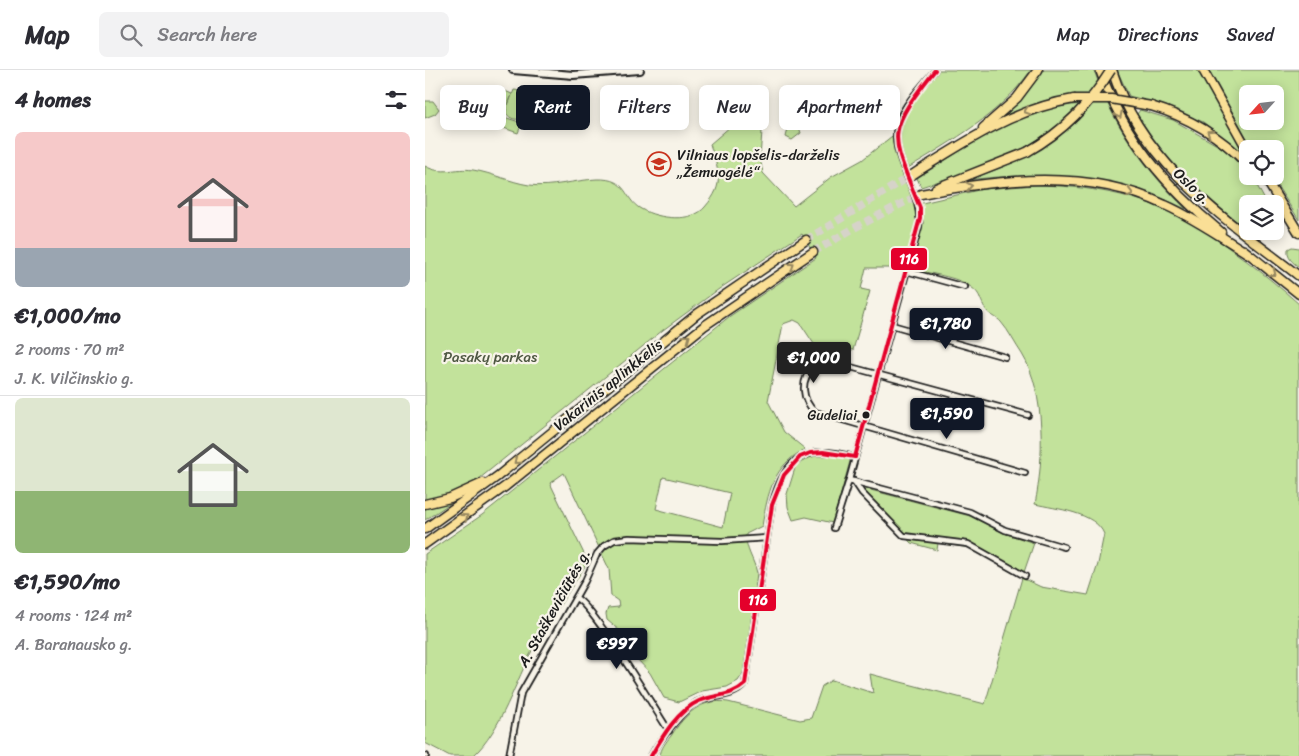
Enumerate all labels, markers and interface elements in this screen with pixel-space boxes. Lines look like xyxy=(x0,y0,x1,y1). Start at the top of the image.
search box xyxy=(99,12,449,57)
text: Map xyxy=(25,14,69,56)
text: Search here xyxy=(157,18,257,51)
text: Map xyxy=(1057,19,1090,51)
text: Directions xyxy=(1118,19,1199,51)
text: Saved xyxy=(1227,19,1274,51)
icon: search xyxy=(117,21,145,49)
text: 4 homes xyxy=(15,81,91,119)
chip: Buy xyxy=(440,85,506,130)
chip: Rent xyxy=(516,85,590,130)
chip: Filters xyxy=(600,85,689,130)
chip: New xyxy=(699,85,769,130)
chip: Apartment xyxy=(779,85,900,130)
north arrow xyxy=(1239,85,1284,130)
map controls xyxy=(1239,85,1284,240)
icon: filters xyxy=(382,86,410,114)
one-way arrow xyxy=(1023,105,1032,115)
one-way arrow xyxy=(1113,110,1123,119)
one-way arrow xyxy=(1206,130,1216,139)
button: locate xyxy=(1239,140,1284,185)
place label: Vilniaus lopšelis-darželis „Žemuogėlė“ xyxy=(676,142,840,185)
school or university icon: Vilniaus lopšelis-darželis „Žemuogėlė“ xyxy=(646,151,672,177)
street label: Oslo g. xyxy=(1167,161,1217,211)
icon: home xyxy=(168,165,258,255)
one-way arrow xyxy=(964,181,973,191)
one-way arrow xyxy=(1125,187,1133,197)
button: layers xyxy=(1239,195,1284,240)
line badge: 116 xyxy=(890,247,928,271)
text: 116 xyxy=(899,247,919,272)
one-way arrow xyxy=(786,263,795,273)
one-way arrow xyxy=(1268,268,1277,277)
text: €1,000/mo xyxy=(15,297,121,335)
pin: €1,780 xyxy=(905,308,987,350)
text: €1,780 xyxy=(921,309,971,338)
street label: Vakarinis aplinkkelis xyxy=(547,332,669,438)
text: 2 rooms · 70 m² xyxy=(15,335,125,364)
one-way arrow xyxy=(681,336,690,344)
pin: €1,000 xyxy=(773,342,855,384)
text: €1,000 xyxy=(788,343,840,372)
park label: Pasakų parkas xyxy=(443,344,538,370)
text: J. K. Vilčinskio g. xyxy=(15,364,134,393)
pin: €1,590 xyxy=(906,398,988,440)
text: €1,590 xyxy=(921,399,973,428)
place label: Gudeliai xyxy=(807,403,858,428)
marker: Gudeliai xyxy=(861,410,871,420)
icon: home xyxy=(168,430,258,520)
one-way arrow xyxy=(514,455,523,463)
one-way arrow xyxy=(459,514,469,523)
street label: A. Staškevičiūtės g. xyxy=(510,544,597,673)
text: €1,590/mo xyxy=(15,563,120,601)
line badge: 116 xyxy=(739,588,777,612)
text: 116 xyxy=(748,588,768,613)
text: 4 rooms · 124 m² xyxy=(15,601,132,630)
pin: €997 xyxy=(587,628,647,670)
text: €997 xyxy=(597,629,637,658)
text: A. Baranausko g. xyxy=(15,630,133,659)

